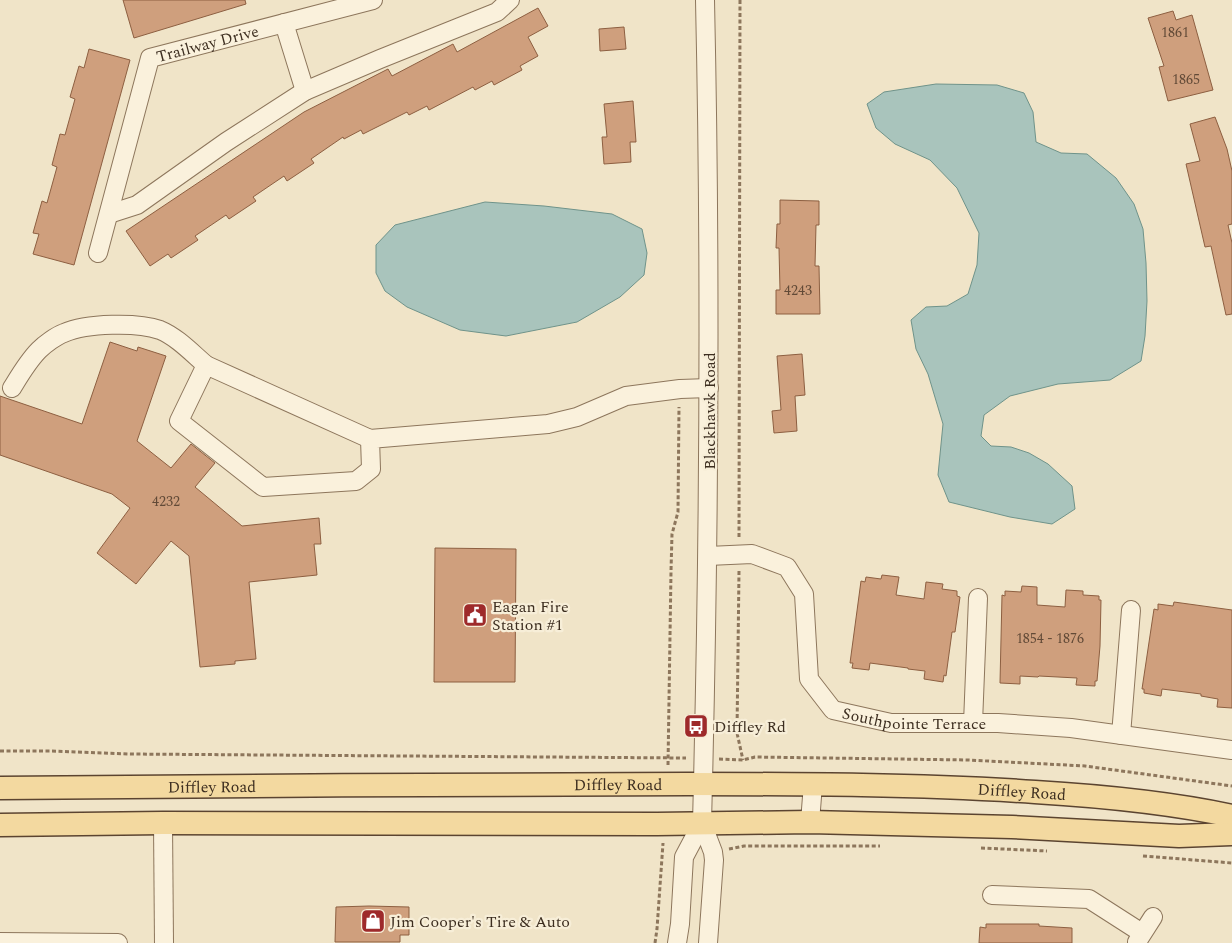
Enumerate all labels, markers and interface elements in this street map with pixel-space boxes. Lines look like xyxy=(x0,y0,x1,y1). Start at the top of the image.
street label: Trailway Drive xyxy=(154,19,261,69)
house number: 1861 xyxy=(1161,22,1189,43)
house number: 1865 xyxy=(1172,69,1200,90)
house number: 4243 xyxy=(784,280,812,301)
street label: Blackhawk Road xyxy=(698,352,722,470)
house number: 4232 xyxy=(152,491,180,512)
place label: Eagan Fire Station #1 xyxy=(492,595,569,637)
public building icon: Eagan Fire Station #1 xyxy=(462,602,488,628)
house number: 1854 - 1876 xyxy=(1016,628,1084,649)
street label: Southpointe Terrace xyxy=(840,701,986,736)
bus stop icon: Diffley Rd xyxy=(683,713,709,739)
place label: Diffley Rd xyxy=(714,715,786,739)
street label: Diffley Road xyxy=(574,773,662,797)
street label: Diffley Road xyxy=(167,775,256,800)
street label: Diffley Road xyxy=(977,778,1067,807)
shop icon: Jim Cooper's Tire & Auto xyxy=(360,908,386,934)
place label: Jim Cooper's Tire & Auto xyxy=(390,910,570,934)

